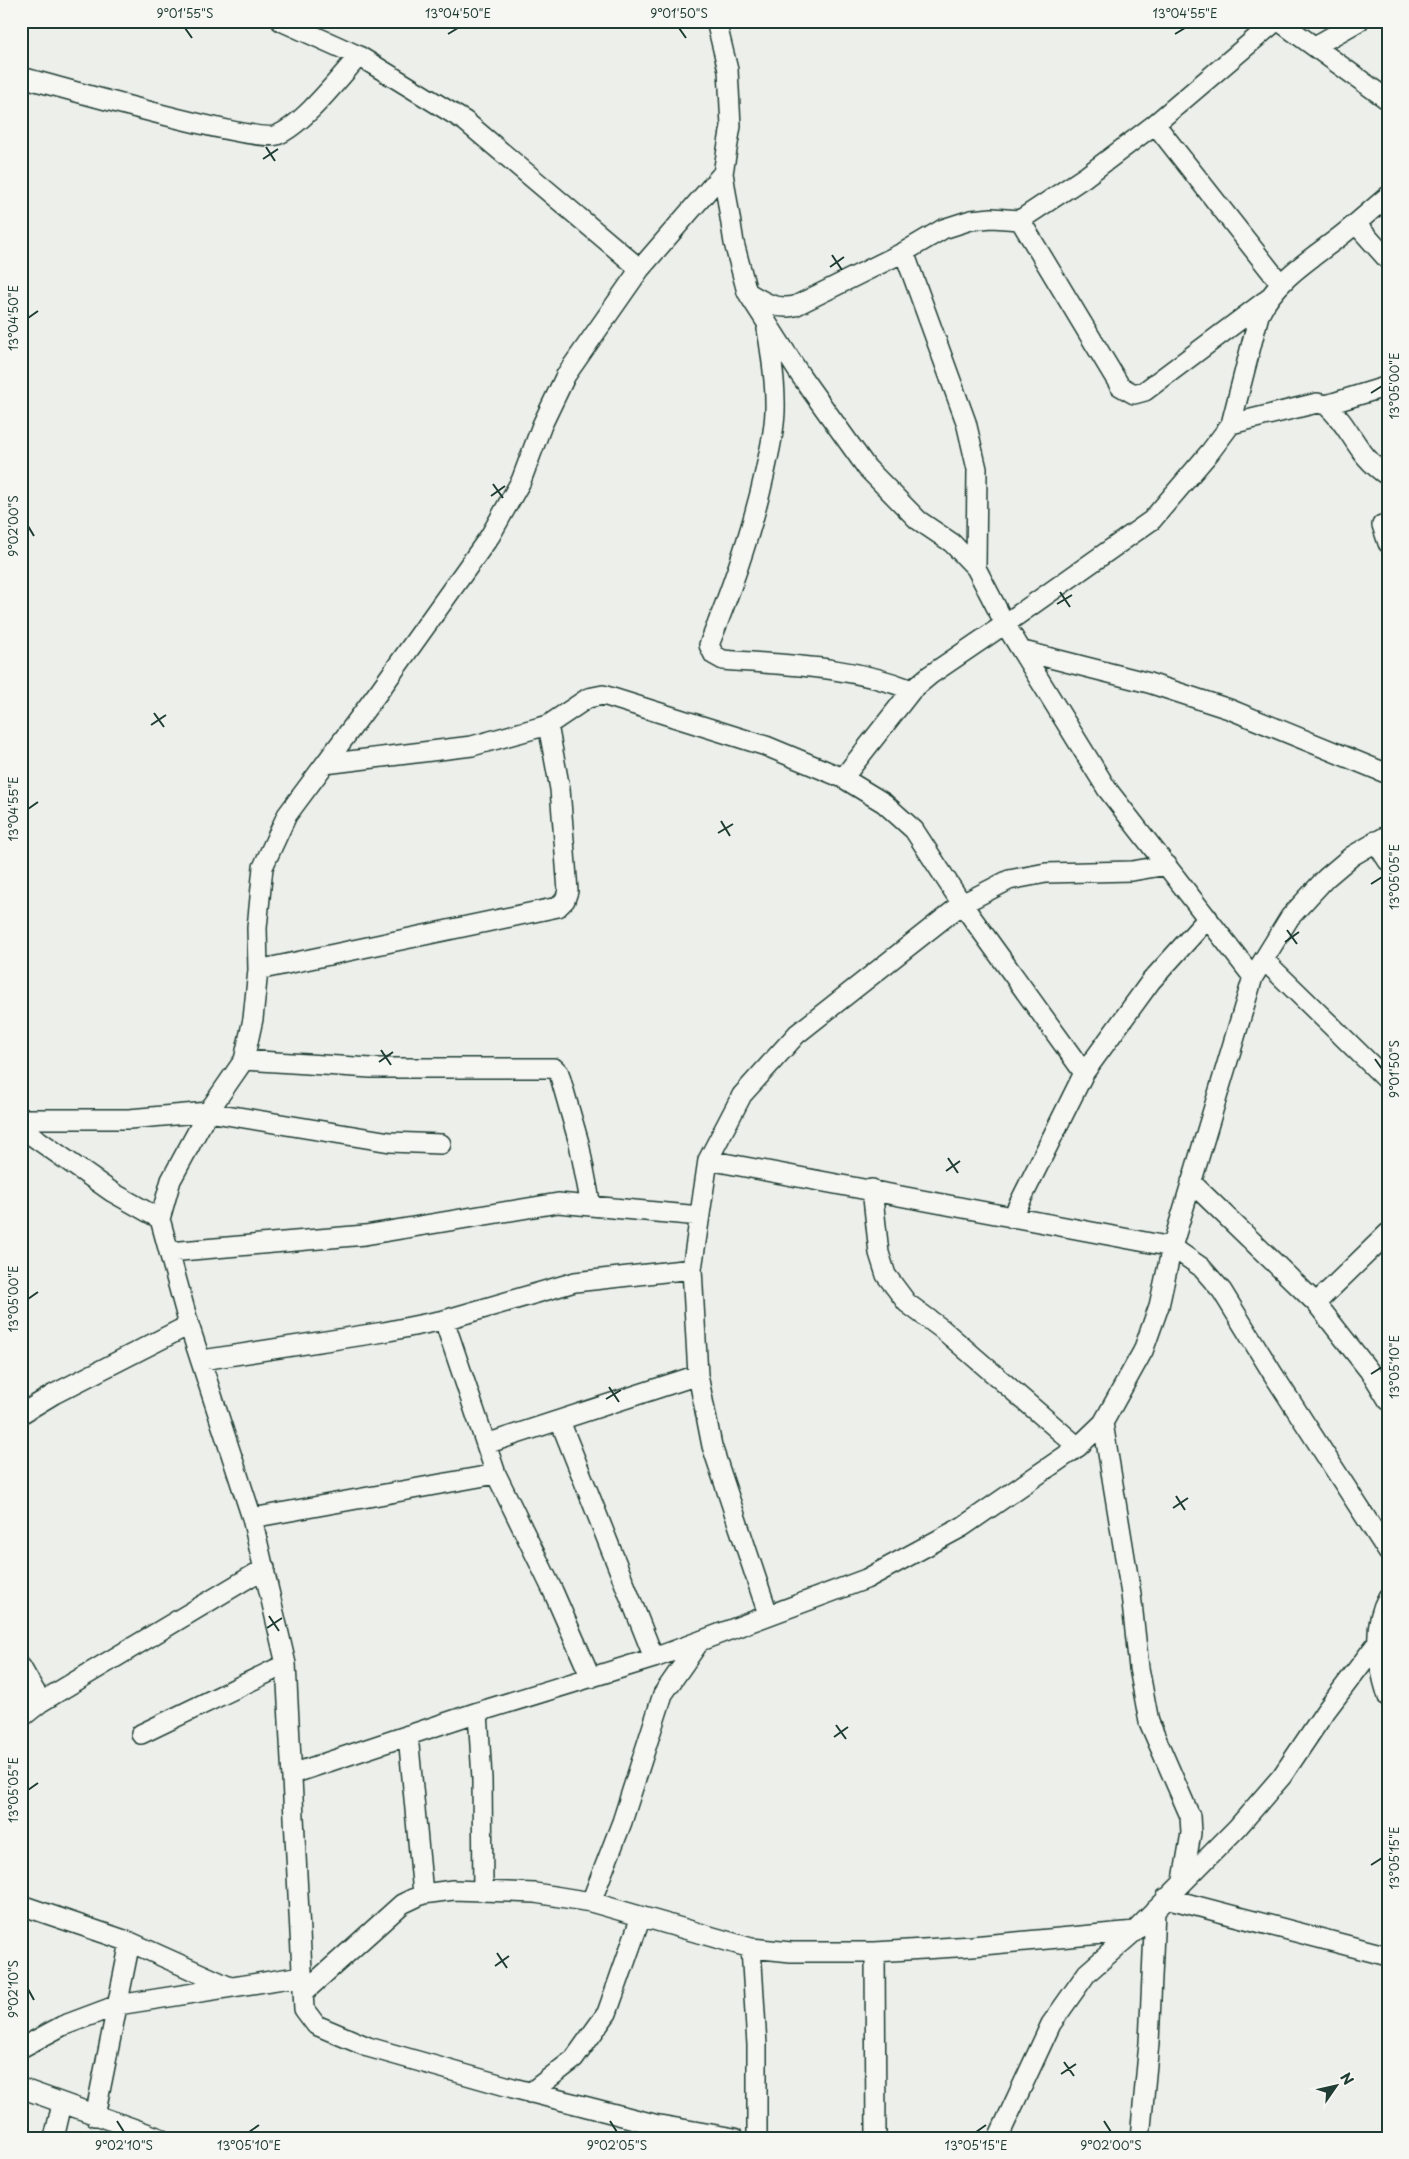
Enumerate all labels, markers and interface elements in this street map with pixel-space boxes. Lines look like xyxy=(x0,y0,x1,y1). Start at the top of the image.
text: 9°01'55"S xyxy=(157,4,213,22)
text: 13°04'50"E xyxy=(425,4,491,22)
text: 9°01'50"S xyxy=(650,4,708,22)
text: 13°04'55"E xyxy=(1152,4,1218,22)
text: 13°04'50"E xyxy=(4,285,22,351)
text: 13°05'00"E xyxy=(1385,352,1403,420)
text: 9°02'00"S xyxy=(4,495,22,557)
text: 13°04'55"E xyxy=(4,776,22,842)
text: 13°05'05"E xyxy=(1385,844,1403,910)
text: 9°01'50"S xyxy=(1385,1040,1403,1098)
text: 13°05'00"E xyxy=(4,1265,22,1333)
text: 13°05'10"E xyxy=(1385,1335,1403,1399)
text: 13°05'05"E xyxy=(4,1757,22,1823)
text: 13°05'15"E xyxy=(1385,1827,1403,1889)
text: 9°02'10"S xyxy=(4,1960,22,2018)
north arrow xyxy=(1312,2062,1362,2112)
text: N xyxy=(1335,2068,1359,2089)
text: 9°02'10"S xyxy=(95,2136,153,2154)
text: 13°05'10"E xyxy=(217,2136,281,2154)
text: 9°02'05"S xyxy=(587,2136,647,2154)
text: 13°05'15"E xyxy=(945,2136,1007,2154)
text: 9°02'00"S xyxy=(1080,2136,1142,2154)

